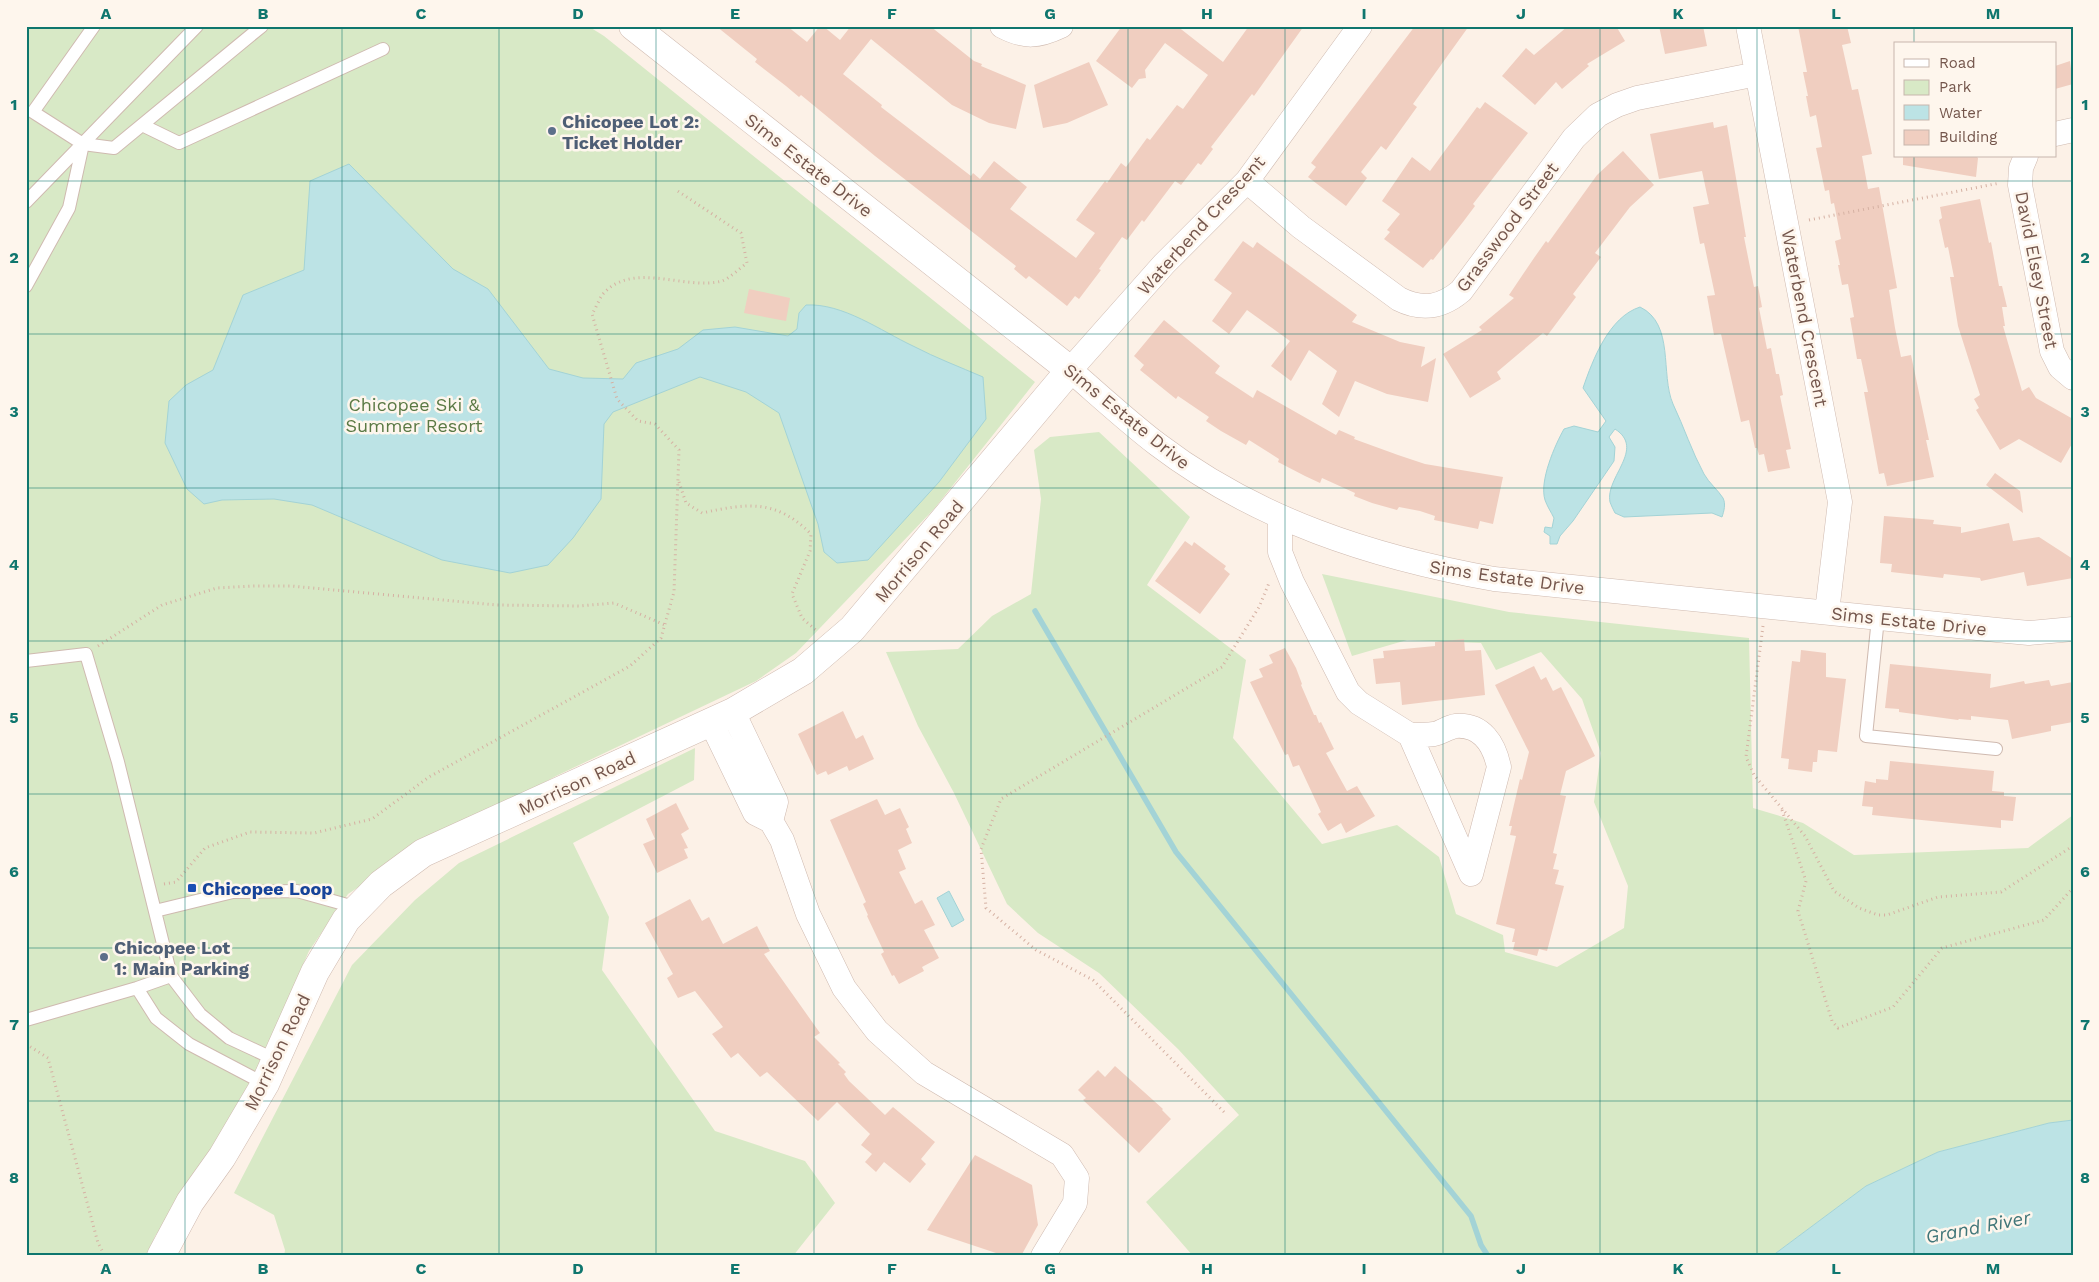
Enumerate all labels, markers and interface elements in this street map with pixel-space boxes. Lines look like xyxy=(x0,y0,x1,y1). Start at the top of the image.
text: A xyxy=(101,4,112,23)
text: B xyxy=(258,4,269,23)
text: C xyxy=(416,4,427,23)
text: D xyxy=(572,4,584,23)
text: E xyxy=(730,4,740,23)
text: F xyxy=(887,4,897,23)
text: G xyxy=(1044,4,1056,23)
text: H xyxy=(1201,4,1213,23)
text: I xyxy=(1361,4,1367,23)
text: J xyxy=(1516,4,1526,23)
text: K xyxy=(1672,4,1684,23)
text: L xyxy=(1831,4,1841,23)
text: M xyxy=(1986,4,2000,23)
legend xyxy=(1894,42,2056,158)
text: Road xyxy=(1939,54,1976,72)
text: Park xyxy=(1939,78,1972,96)
text: 1 xyxy=(11,95,17,114)
text: 1 xyxy=(2082,95,2088,114)
text: Water xyxy=(1939,104,1982,122)
street label: Sims Estate Drive xyxy=(741,109,877,221)
place label: Chicopee Lot 2: Ticket Holder xyxy=(562,111,700,153)
marker: Chicopee Lot 2: Ticket Holder xyxy=(546,125,558,137)
text: Building xyxy=(1939,128,1997,146)
street label: Waterbend Crescent xyxy=(1133,151,1269,299)
street label: Grasswood Street xyxy=(1451,158,1563,296)
street label: David Elsey Street xyxy=(2011,189,2063,351)
street label: Waterbend Crescent xyxy=(1777,228,1833,409)
text: 2 xyxy=(9,248,19,267)
text: 2 xyxy=(2080,248,2090,267)
street label: Sims Estate Drive xyxy=(1060,359,1194,473)
park label: Chicopee Ski & Summer Resort xyxy=(346,394,483,436)
text: 3 xyxy=(9,402,19,421)
text: 3 xyxy=(2080,402,2090,421)
street label: Morrison Road xyxy=(870,496,968,606)
text: 4 xyxy=(9,555,19,574)
text: 4 xyxy=(2080,555,2090,574)
street label: Sims Estate Drive xyxy=(1428,556,1586,598)
street label: Sims Estate Drive xyxy=(1830,602,1988,640)
text: 5 xyxy=(9,708,19,727)
text: 5 xyxy=(2080,708,2090,727)
street label: Morrison Road xyxy=(515,747,639,819)
text: 6 xyxy=(9,862,19,881)
text: 6 xyxy=(2080,862,2090,881)
place label: Chicopee Loop xyxy=(202,878,333,899)
marker: Chicopee Loop xyxy=(186,882,198,894)
place label: Chicopee Lot 1: Main Parking xyxy=(114,937,250,979)
marker: Chicopee Lot 1: Main Parking xyxy=(98,951,110,963)
street label: Morrison Road xyxy=(240,990,314,1114)
text: 7 xyxy=(9,1015,19,1034)
text: 7 xyxy=(2080,1015,2090,1034)
text: 8 xyxy=(9,1168,19,1187)
text: 8 xyxy=(2080,1168,2090,1187)
water label: Grand River xyxy=(1924,1205,2033,1248)
text: A xyxy=(101,1259,112,1278)
text: B xyxy=(258,1259,269,1278)
text: C xyxy=(416,1259,427,1278)
text: D xyxy=(572,1259,584,1278)
text: E xyxy=(730,1259,740,1278)
text: F xyxy=(887,1259,897,1278)
text: G xyxy=(1044,1259,1056,1278)
text: H xyxy=(1201,1259,1213,1278)
text: I xyxy=(1361,1259,1367,1278)
text: J xyxy=(1516,1259,1526,1278)
text: K xyxy=(1672,1259,1684,1278)
text: L xyxy=(1831,1259,1841,1278)
text: M xyxy=(1986,1259,2000,1278)

